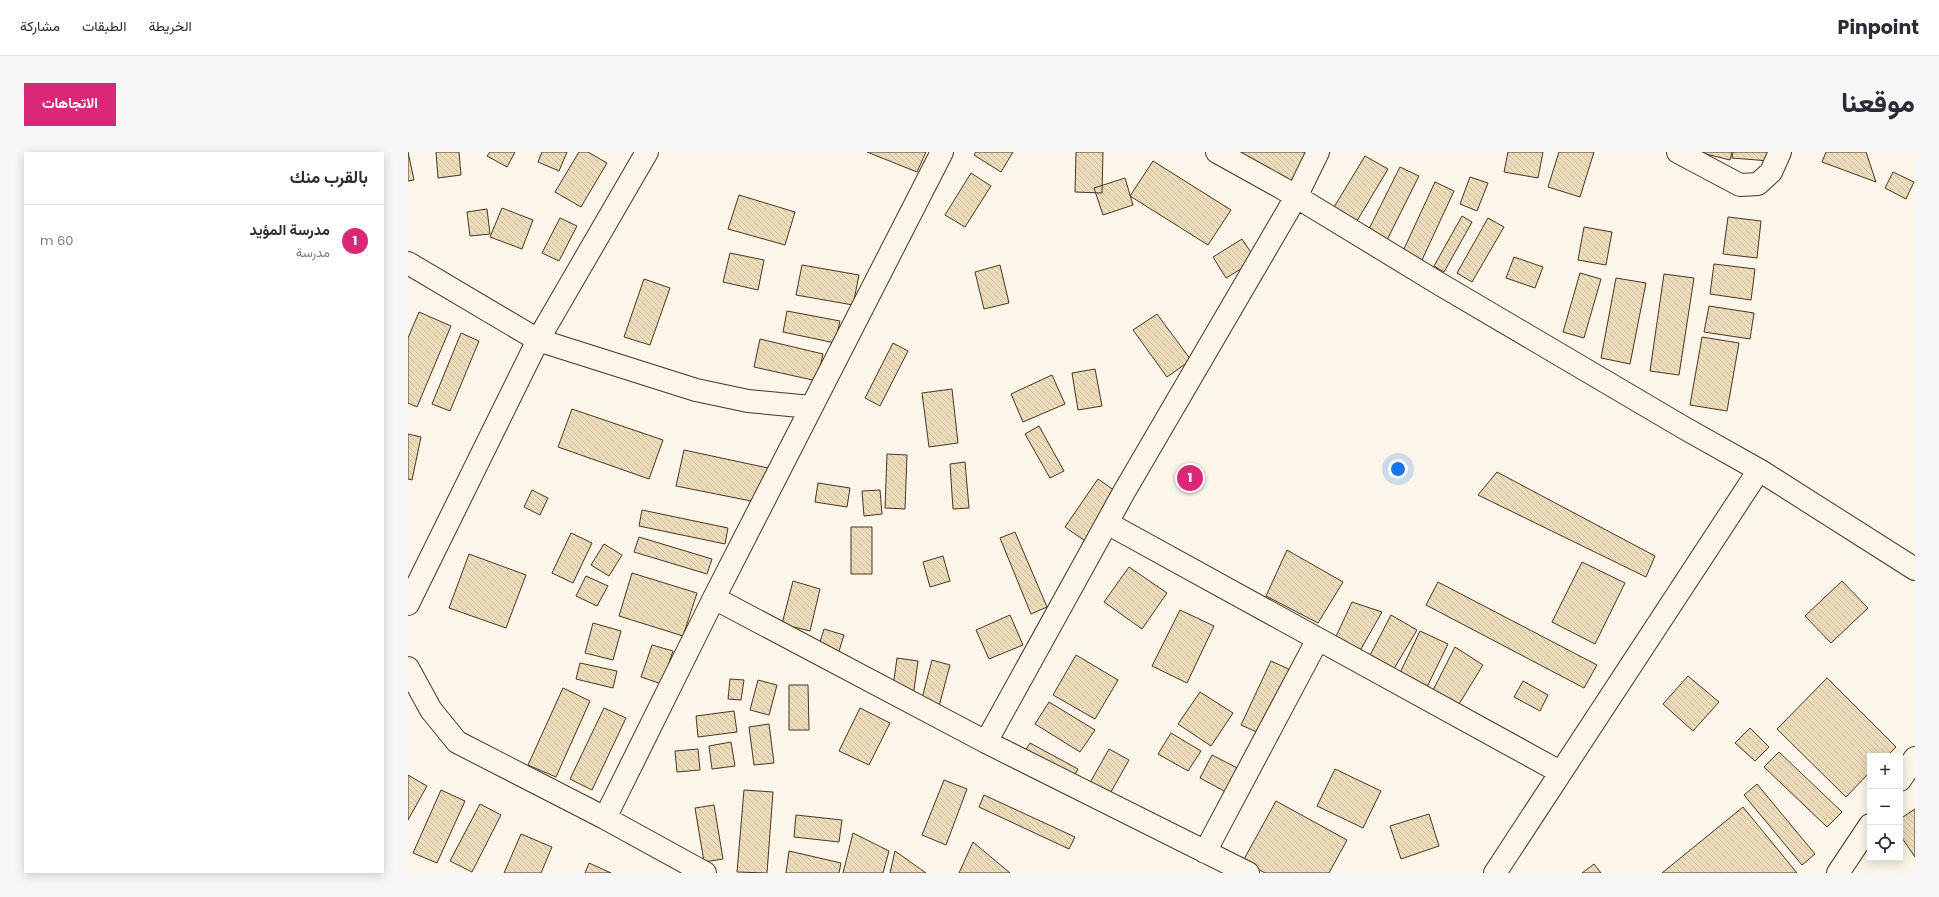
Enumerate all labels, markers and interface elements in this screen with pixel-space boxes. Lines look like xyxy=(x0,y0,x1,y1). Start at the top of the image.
text: Pinpoint xyxy=(1838,14,1919,41)
text: مشاركة xyxy=(20,16,60,36)
text: الطبقات xyxy=(82,16,126,36)
text: الخريطة xyxy=(148,16,192,36)
button: الاتجاهات xyxy=(24,83,116,126)
text: موقعنا xyxy=(1841,83,1915,122)
text: بالقرب منك xyxy=(290,165,368,189)
text: مدرسة المؤيد xyxy=(250,219,330,240)
text: 60 m xyxy=(40,231,73,250)
text: 1 xyxy=(353,231,357,250)
text: مدرسة xyxy=(296,243,330,262)
your location xyxy=(1388,459,1408,479)
pin: 1 xyxy=(1177,463,1203,493)
map controls xyxy=(1867,753,1903,861)
button: + xyxy=(1867,753,1903,789)
button: − xyxy=(1867,789,1903,825)
button: locate xyxy=(1867,825,1903,861)

